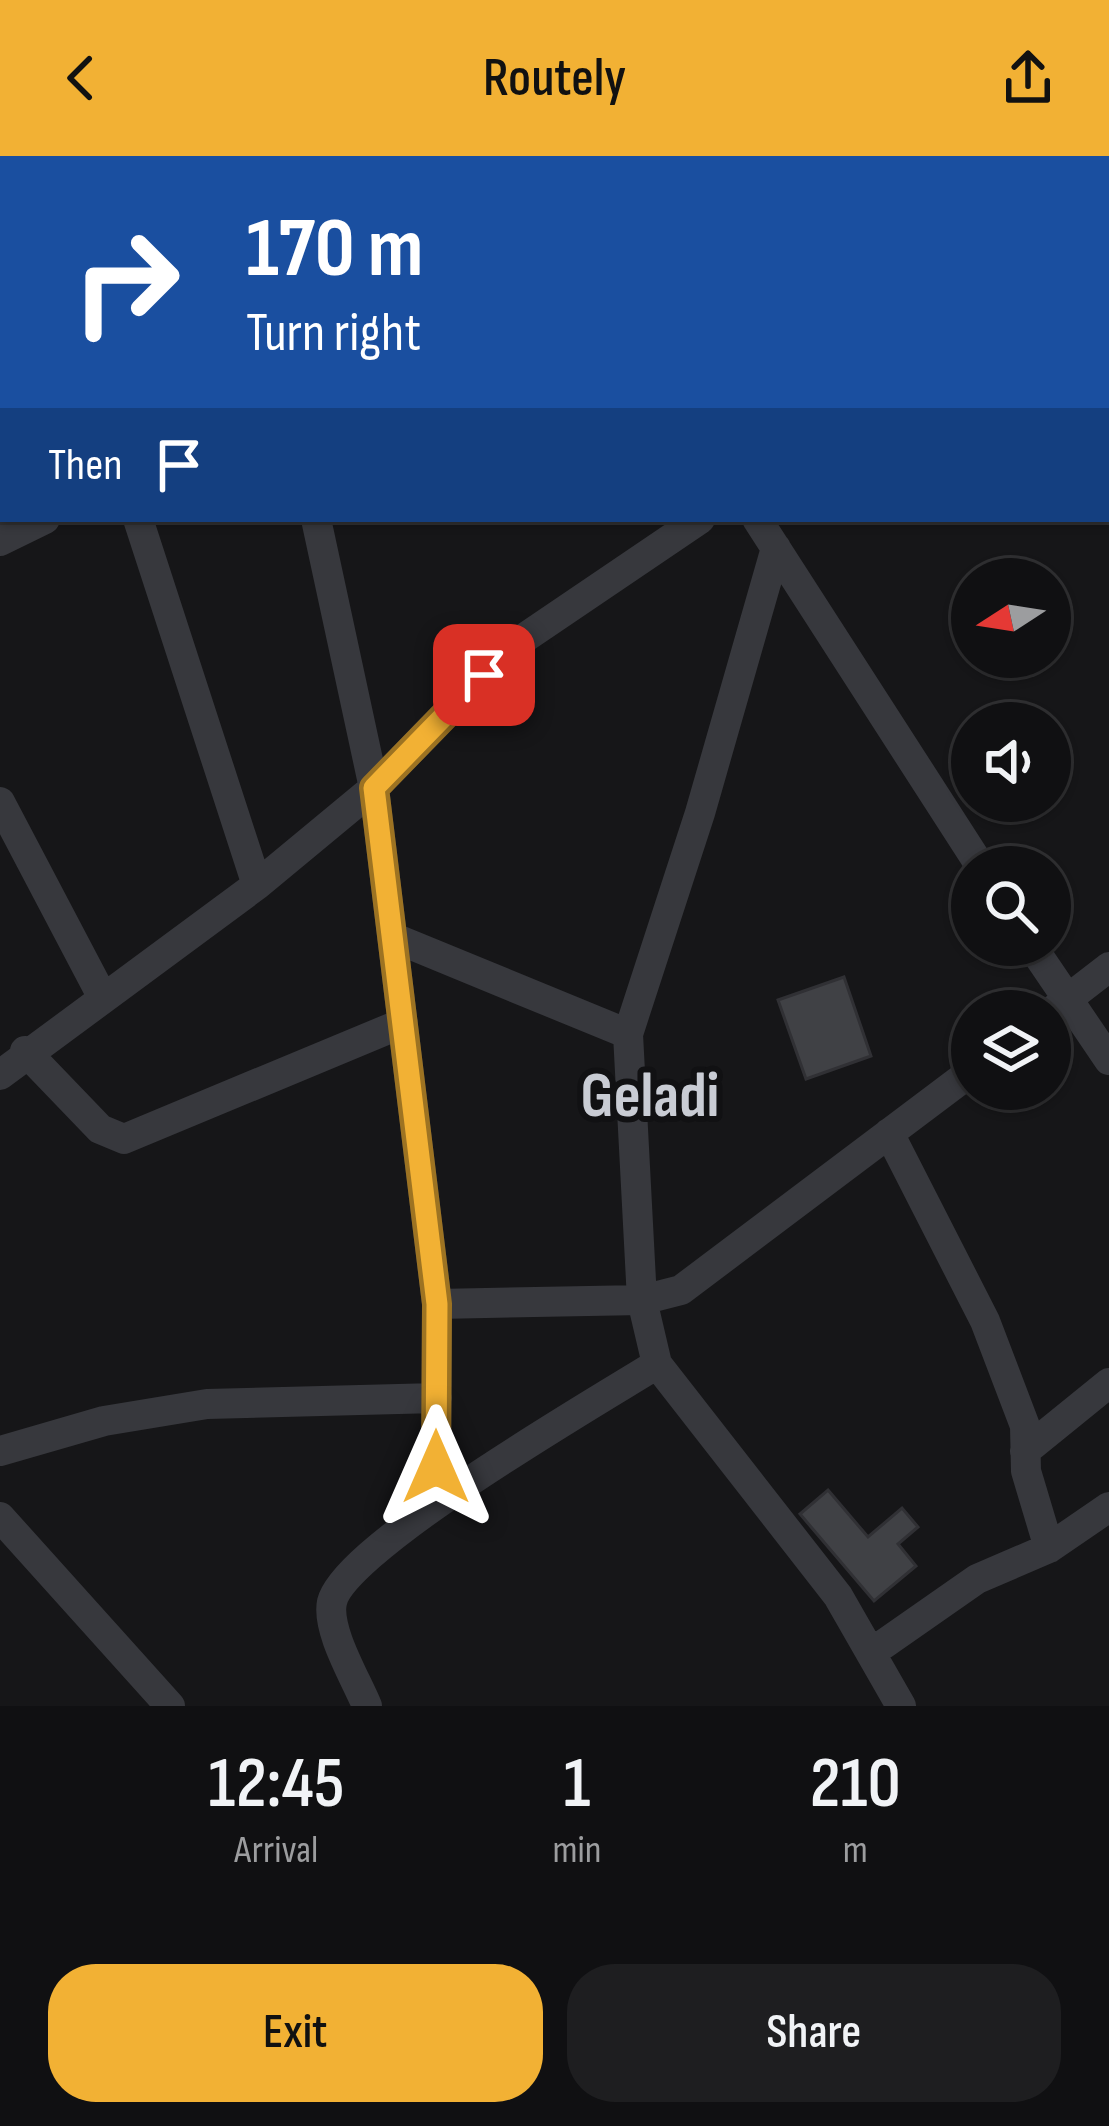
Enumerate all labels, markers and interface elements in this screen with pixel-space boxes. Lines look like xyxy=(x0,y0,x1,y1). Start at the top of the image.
icon: back xyxy=(48,45,114,111)
icon: share xyxy=(995,45,1061,111)
text: Routely xyxy=(483,46,626,111)
text: 170 m xyxy=(246,199,423,300)
icon: right xyxy=(48,204,204,360)
text: Turn right xyxy=(246,301,421,366)
icon: arrive xyxy=(146,432,212,498)
text: Then xyxy=(48,438,122,493)
north arrow xyxy=(951,558,1071,678)
map controls xyxy=(951,558,1071,1110)
pin xyxy=(433,624,535,726)
icon: arrive xyxy=(451,642,517,708)
button: sound xyxy=(951,702,1071,822)
button: search xyxy=(951,846,1071,966)
button: layers xyxy=(951,990,1071,1110)
district label: Geladi xyxy=(581,1059,719,1135)
position arrow xyxy=(373,1404,499,1530)
text: 12:45 xyxy=(208,1741,344,1828)
text: 1 xyxy=(564,1741,590,1828)
text: 210 xyxy=(810,1741,901,1828)
text: Arrival xyxy=(234,1827,318,1874)
text: min xyxy=(553,1827,602,1874)
text: m xyxy=(843,1827,868,1874)
button: Exit xyxy=(48,1964,543,2102)
button: Share xyxy=(567,1964,1061,2102)

